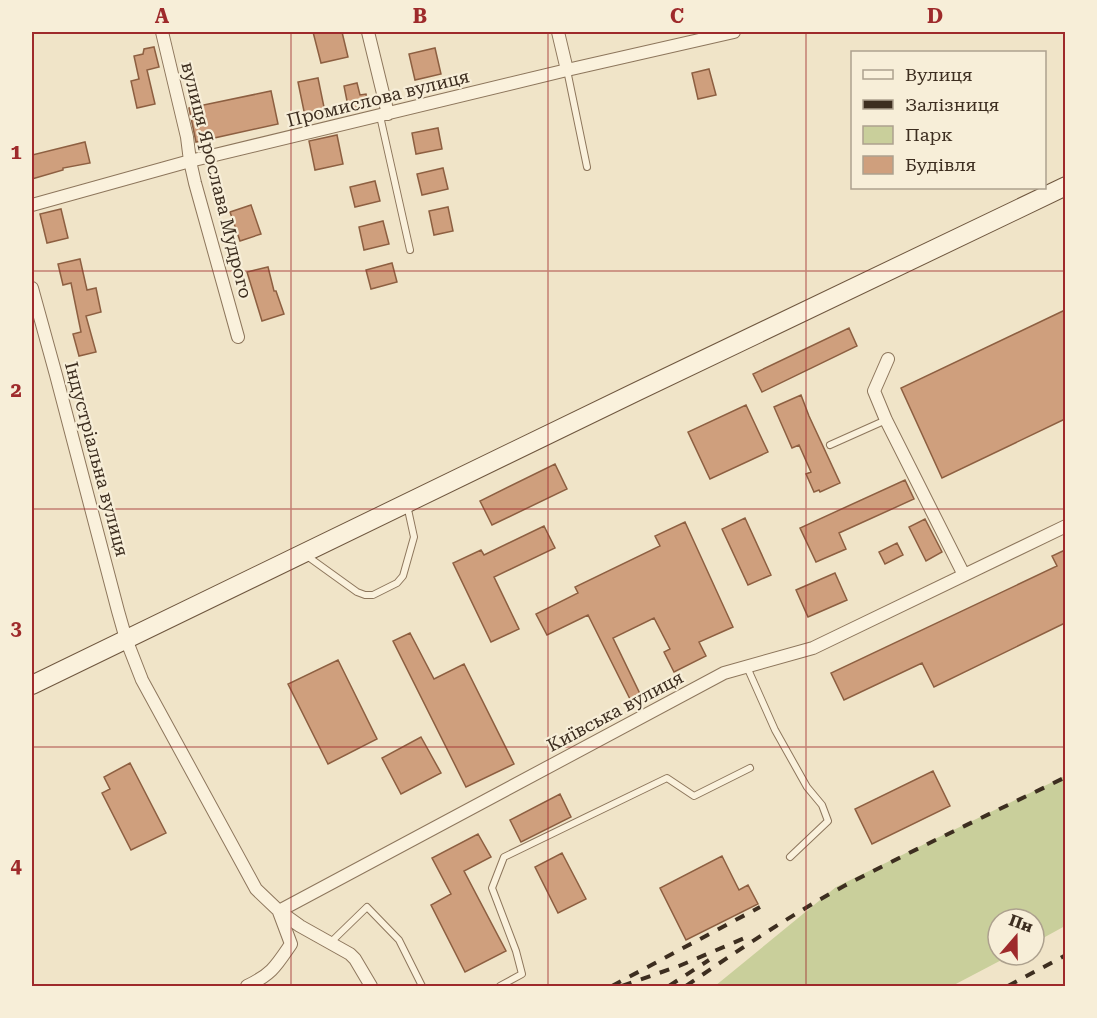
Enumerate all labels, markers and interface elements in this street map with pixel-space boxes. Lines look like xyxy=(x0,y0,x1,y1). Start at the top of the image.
text: A xyxy=(155,4,170,28)
text: B xyxy=(413,4,427,28)
text: C xyxy=(670,4,684,28)
text: D xyxy=(927,4,943,28)
legend xyxy=(851,51,1046,189)
street label: вулиця Ярослава Мудрого xyxy=(177,60,257,300)
text: Вулиця xyxy=(905,64,972,85)
street label: Промислова вулиця xyxy=(285,65,471,131)
text: Залізниця xyxy=(905,94,999,115)
text: Парк xyxy=(905,124,953,145)
text: 1 xyxy=(10,140,22,164)
text: Будівля xyxy=(905,154,976,175)
street label: Індустріальна вулиця xyxy=(61,359,133,559)
text: 2 xyxy=(10,378,22,402)
text: 3 xyxy=(10,616,22,640)
street label: Київська вулиця xyxy=(543,666,687,756)
text: 4 xyxy=(10,854,22,878)
north arrow xyxy=(986,907,1046,967)
text: Пн xyxy=(1006,910,1036,936)

